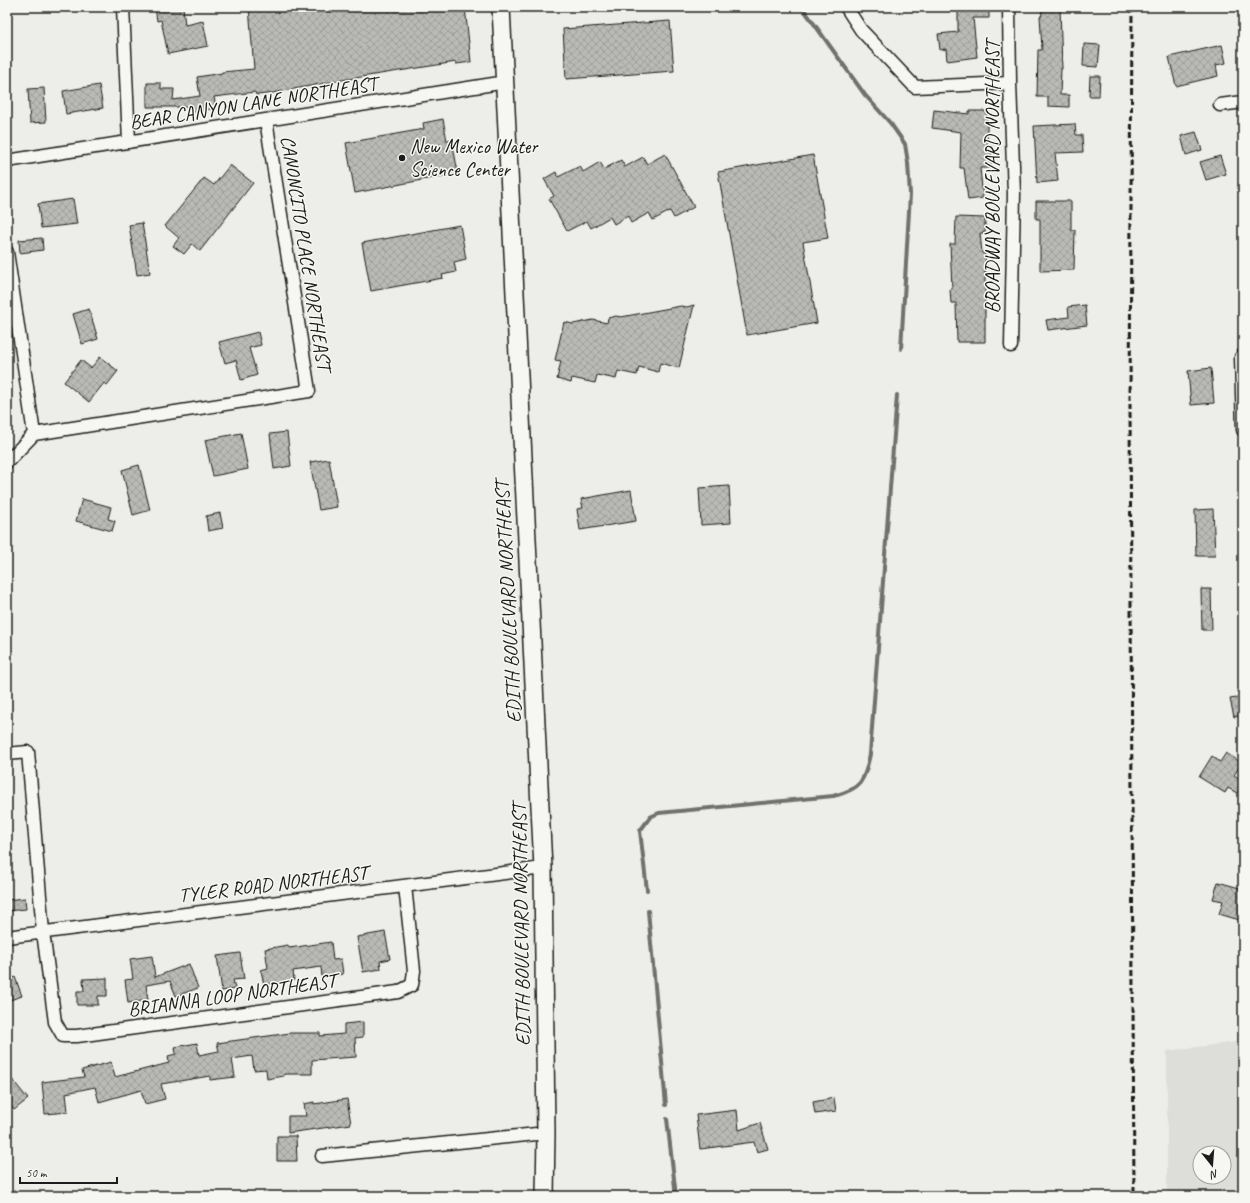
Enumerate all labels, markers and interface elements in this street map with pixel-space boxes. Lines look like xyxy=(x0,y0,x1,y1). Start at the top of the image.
street label: BROADWAY BOULEVARD NORTHEAST xyxy=(980,37,1005,314)
street label: BEAR CANYON LANE NORTHEAST xyxy=(128,70,383,135)
street label: CANONCITO PLACE NORTHEAST xyxy=(275,134,338,377)
place label: New Mexico Water Science Center xyxy=(410,134,539,182)
marker: New Mexico Water Science Center xyxy=(397,153,407,163)
street label: EDITH BOULEVARD NORTHEAST xyxy=(489,476,527,723)
street label: EDITH BOULEVARD NORTHEAST xyxy=(506,799,536,1046)
street label: TYLER ROAD NORTHEAST xyxy=(177,859,374,908)
street label: BRIANNA LOOP NORTHEAST xyxy=(126,967,342,1022)
north arrow xyxy=(1192,1145,1232,1185)
scale bar xyxy=(20,1159,117,1185)
text: 50 m xyxy=(26,1165,48,1181)
text: N xyxy=(1208,1167,1220,1183)

